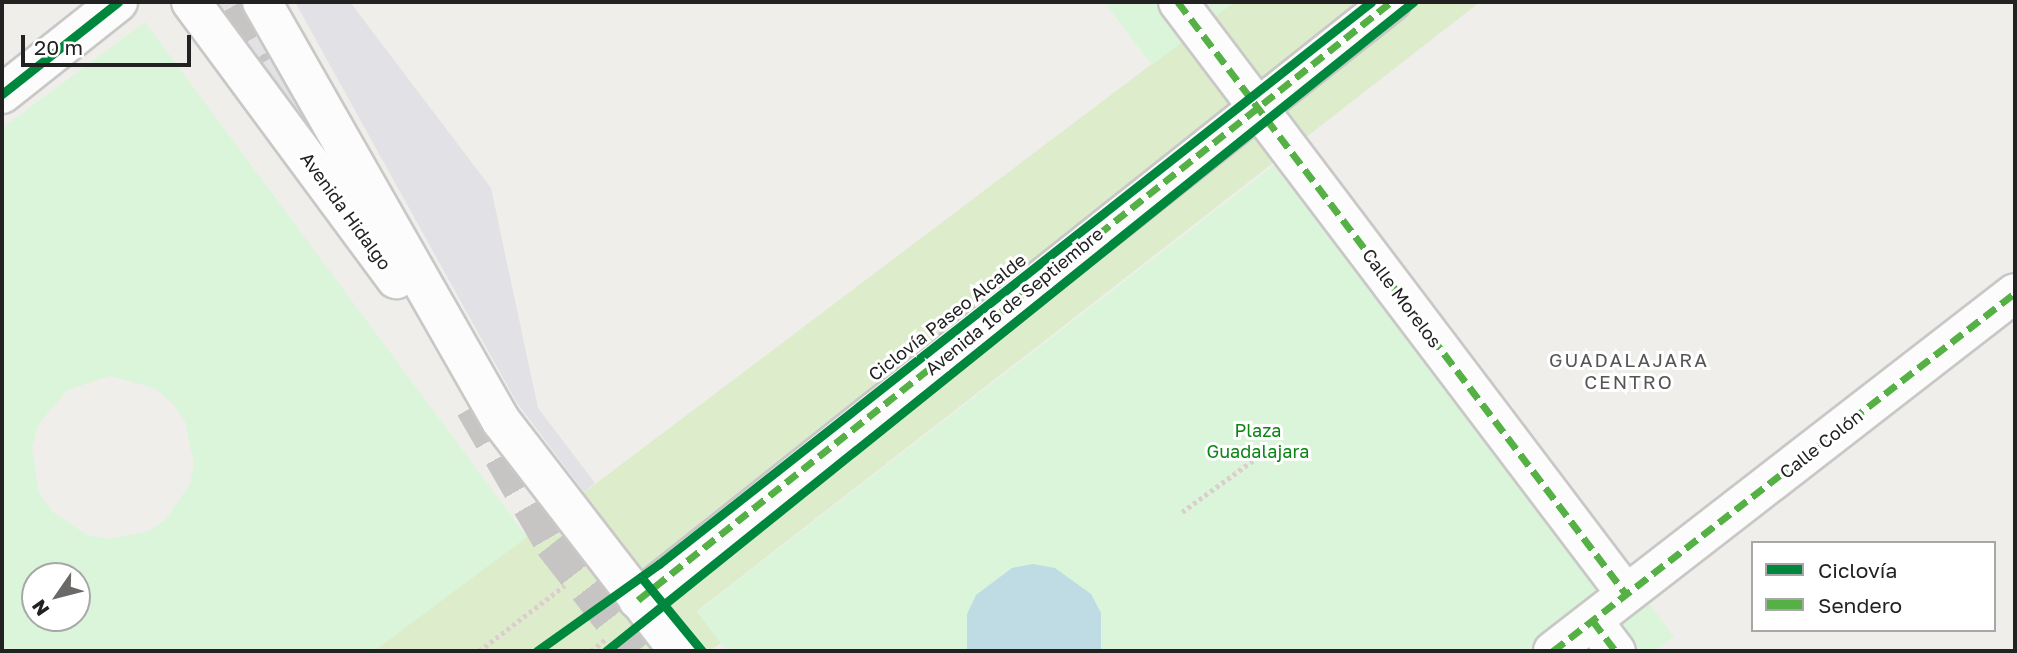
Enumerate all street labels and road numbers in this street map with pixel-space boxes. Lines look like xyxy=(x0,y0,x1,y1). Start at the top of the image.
street label: Avenida Hidalgo xyxy=(296,148,396,274)
street label: Avenida 16 de Septiembre xyxy=(921,223,1107,379)
street label: Calle Morelos xyxy=(1358,244,1446,352)
street label: Ciclovía Paseo Alcalde xyxy=(864,249,1030,385)
street label: Calle Colón xyxy=(1775,405,1867,483)

